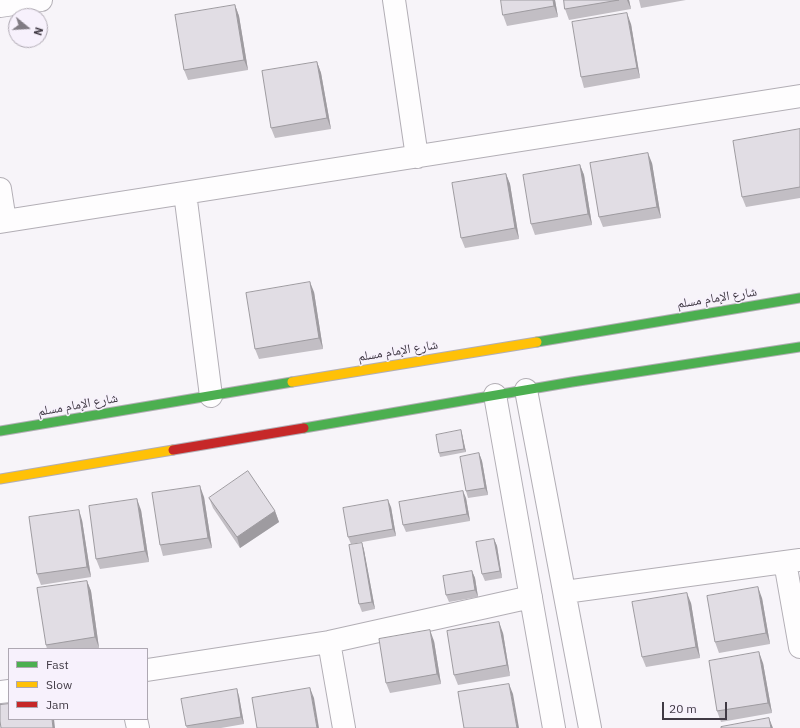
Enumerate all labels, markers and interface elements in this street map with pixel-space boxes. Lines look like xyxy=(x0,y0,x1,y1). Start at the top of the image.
north arrow xyxy=(8,8,48,48)
text: N xyxy=(31,25,46,37)
street label: شارع الإمام مسلم xyxy=(676,284,758,312)
street label: شارع الإمام مسلم xyxy=(357,337,439,365)
street label: شارع الإمام مسلم xyxy=(37,390,119,420)
legend xyxy=(8,648,148,720)
text: Fast xyxy=(46,657,69,672)
text: Slow xyxy=(46,677,72,692)
scale bar xyxy=(664,694,729,720)
text: Jam xyxy=(46,697,69,712)
text: 20 m xyxy=(669,701,697,716)

